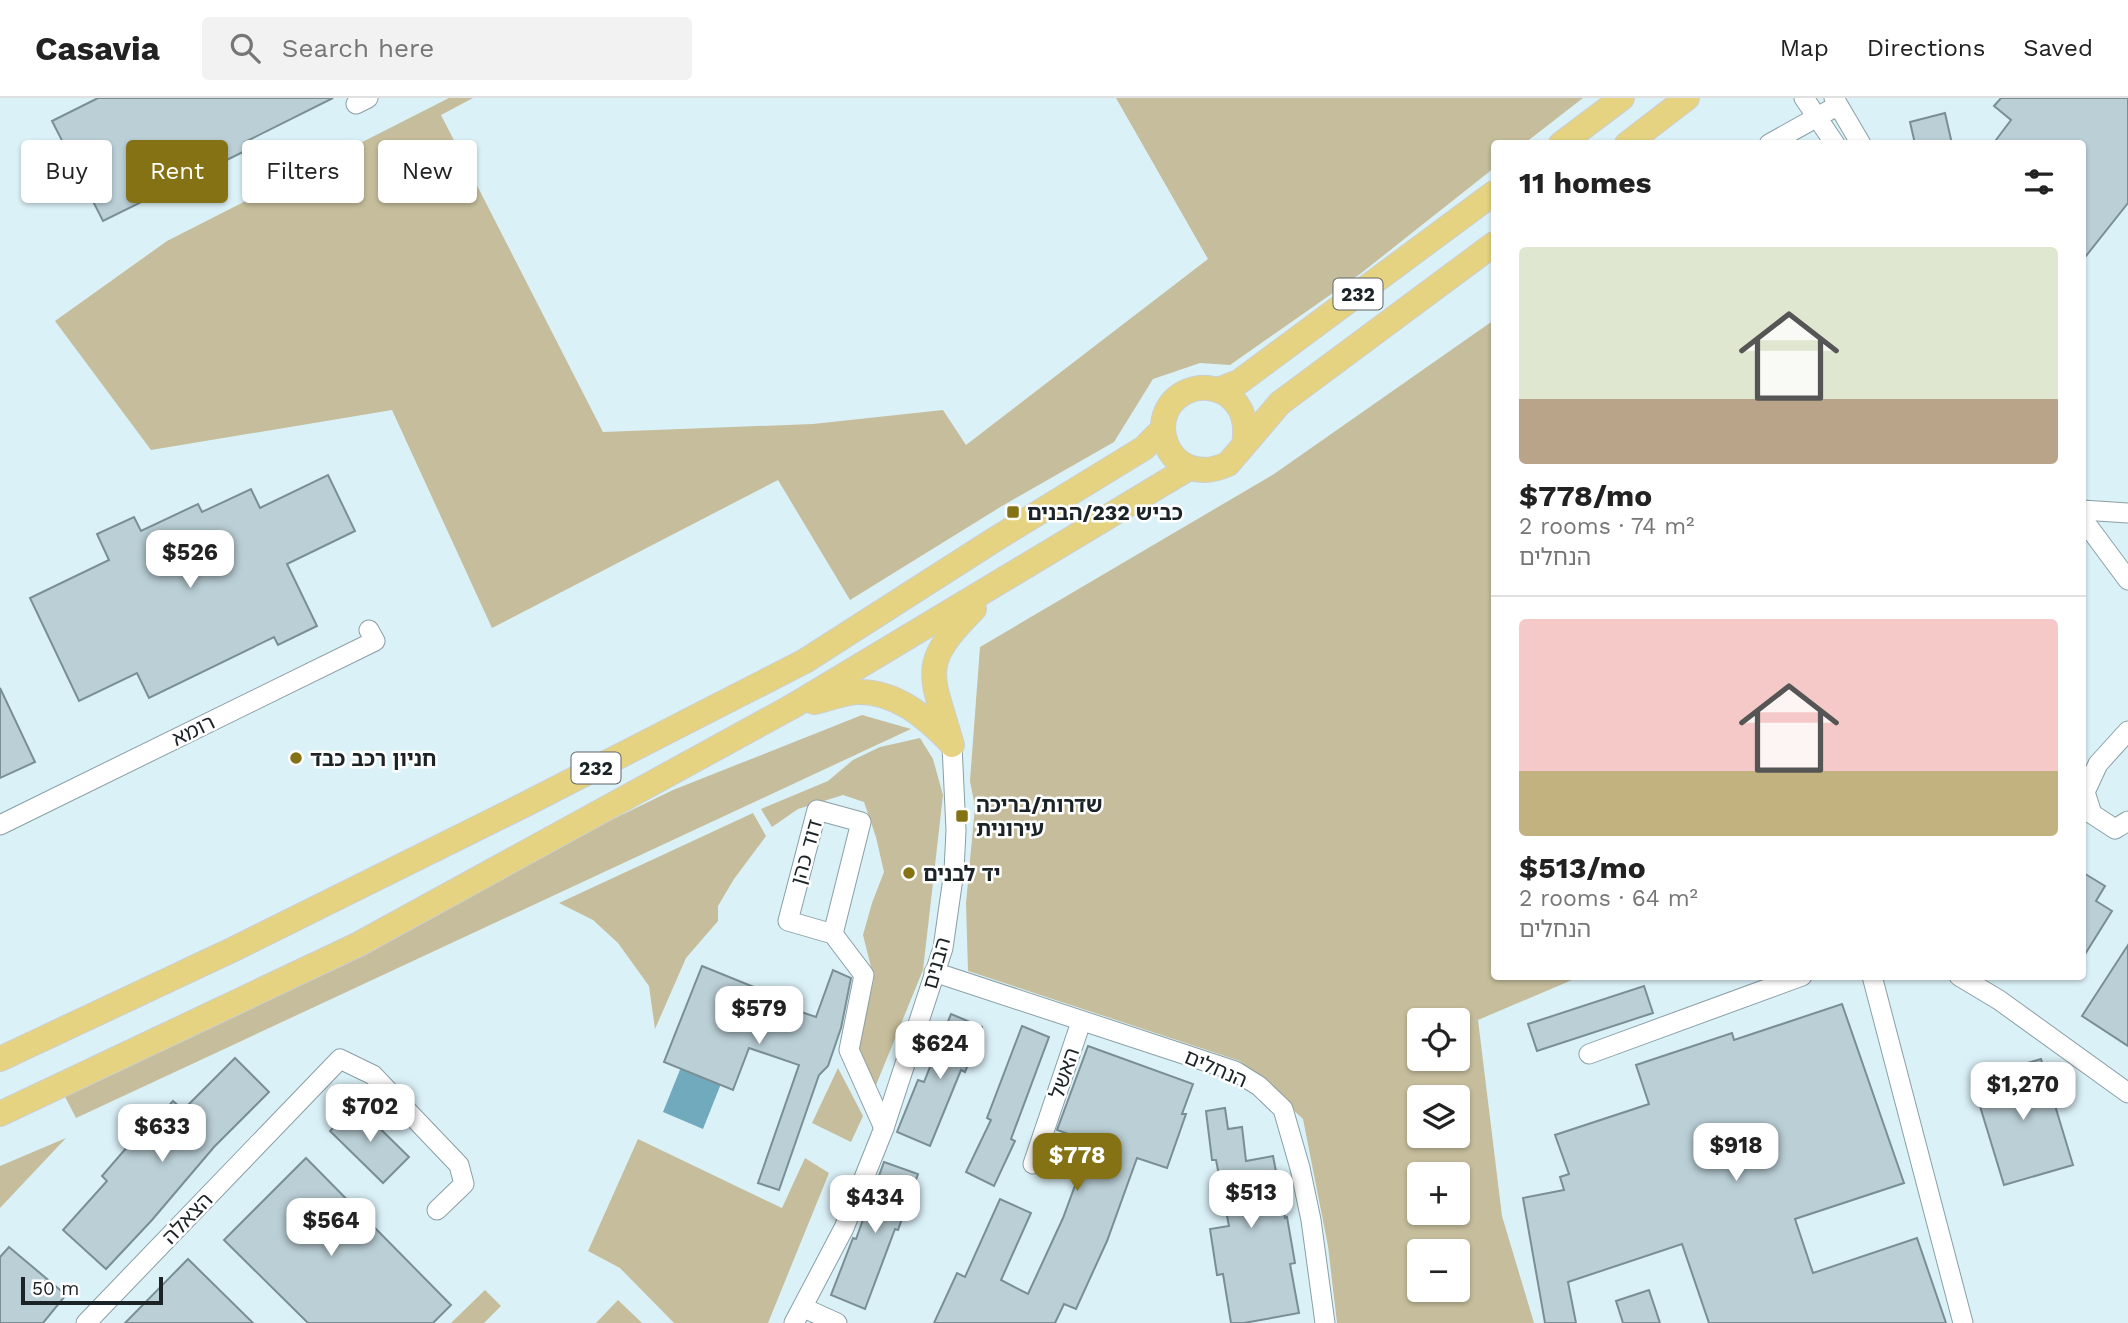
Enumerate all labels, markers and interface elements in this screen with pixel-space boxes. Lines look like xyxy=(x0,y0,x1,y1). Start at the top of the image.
search box xyxy=(202,17,692,80)
text: Casavia xyxy=(35,29,160,68)
icon: search xyxy=(226,29,264,67)
text: Search here xyxy=(282,33,434,63)
text: Map xyxy=(1780,34,1829,62)
text: Directions xyxy=(1867,34,1985,62)
text: Saved xyxy=(2023,34,2093,62)
chip: Buy xyxy=(21,140,112,203)
chip: Rent xyxy=(126,140,228,203)
chip: Filters xyxy=(242,140,364,203)
chip: New xyxy=(378,140,477,203)
icon: filters xyxy=(2020,163,2058,201)
text: 11 homes xyxy=(1519,165,1652,200)
road number: 232 xyxy=(1334,278,1382,310)
icon: home xyxy=(1726,293,1852,419)
text: $778/mo xyxy=(1519,478,1652,513)
place label: כביש 232/הבנים xyxy=(1027,500,1183,525)
marker: כביש 232/הבנים xyxy=(1005,504,1021,520)
text: 2 rooms · 74 m² xyxy=(1519,513,1694,540)
pin: $526 xyxy=(149,531,231,590)
text: $526 xyxy=(162,539,218,566)
text: הנחלים xyxy=(1519,544,1591,571)
icon: home xyxy=(1726,665,1852,791)
street label: רומא xyxy=(168,709,218,751)
place label: חניון רכב כבד xyxy=(310,746,436,771)
marker: חניון רכב כבד xyxy=(288,750,304,766)
road number: 232 xyxy=(572,752,620,783)
place label: שדרות/בריכה עירונית xyxy=(976,792,1103,841)
marker: שדרות/בריכה עירונית xyxy=(954,808,970,824)
street label: דוד כהן xyxy=(785,816,827,888)
text: $513/mo xyxy=(1519,850,1646,885)
place label: יד לבנים xyxy=(923,861,1000,886)
marker: יד לבנים xyxy=(901,865,917,881)
text: 2 rooms · 64 m² xyxy=(1519,885,1698,912)
text: הנחלים xyxy=(1519,916,1591,943)
street label: הבנים xyxy=(917,934,955,992)
pin: $579 xyxy=(718,986,800,1046)
text: $579 xyxy=(731,995,787,1022)
map controls xyxy=(1407,1008,1470,1302)
button: locate xyxy=(1407,1008,1470,1071)
pin: $624 xyxy=(899,1021,981,1081)
text: $624 xyxy=(911,1030,969,1057)
street label: האשל xyxy=(1044,1044,1084,1102)
street label: הנחלים xyxy=(1181,1044,1251,1092)
pin: $1,270 xyxy=(1966,1062,2080,1122)
text: $1,270 xyxy=(1987,1071,2059,1098)
pin: $702 xyxy=(329,1084,411,1144)
button: layers xyxy=(1407,1085,1470,1148)
text: $702 xyxy=(342,1093,398,1120)
pin: $633 xyxy=(121,1104,203,1164)
text: $633 xyxy=(134,1113,190,1140)
pin: $918 xyxy=(1695,1124,1777,1183)
text: $918 xyxy=(1709,1132,1763,1159)
pin: $778 xyxy=(1036,1134,1118,1193)
text: $778 xyxy=(1049,1142,1105,1169)
button: + xyxy=(1407,1162,1470,1225)
pin: $513 xyxy=(1210,1170,1292,1230)
pin: $434 xyxy=(834,1176,916,1235)
text: $513 xyxy=(1225,1179,1277,1206)
text: $434 xyxy=(846,1184,904,1211)
street label: הצאלה xyxy=(157,1187,217,1249)
pin: $564 xyxy=(290,1198,372,1258)
text: $564 xyxy=(302,1207,360,1234)
button: − xyxy=(1407,1239,1470,1302)
scale bar xyxy=(21,1274,163,1306)
text: 50 m xyxy=(32,1277,79,1300)

